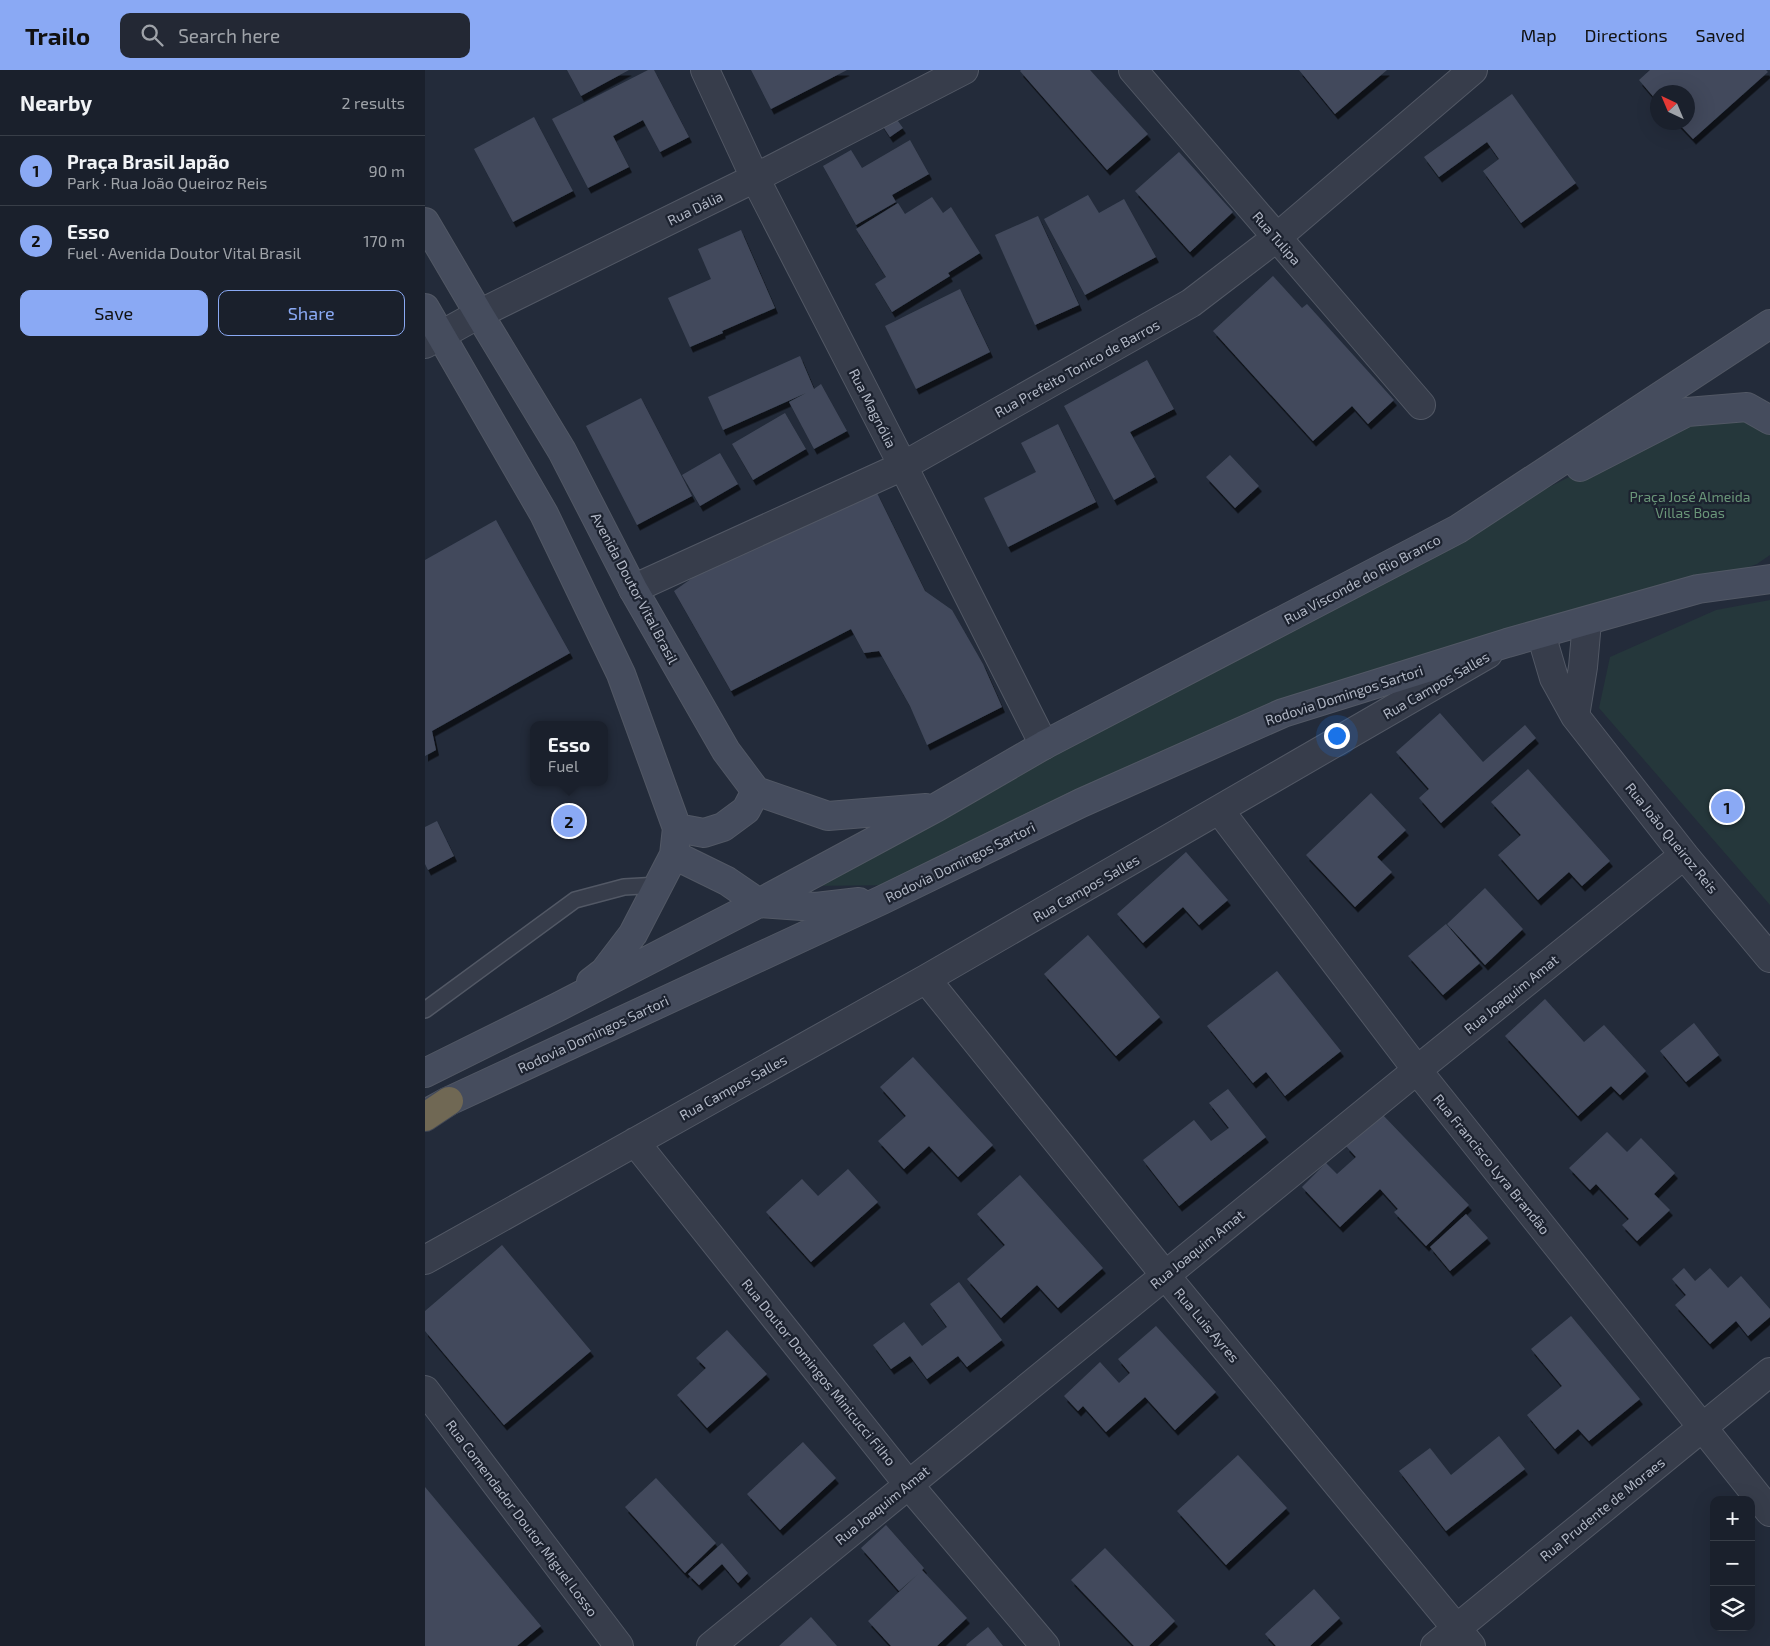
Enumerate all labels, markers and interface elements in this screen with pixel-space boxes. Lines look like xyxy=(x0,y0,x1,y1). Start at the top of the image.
search box xyxy=(120,13,470,58)
text: Trailo xyxy=(25,21,90,50)
icon: search xyxy=(138,21,166,49)
text: Search here xyxy=(178,24,280,47)
text: Map xyxy=(1520,24,1557,46)
text: Directions xyxy=(1585,24,1668,46)
text: Saved xyxy=(1696,24,1745,46)
north arrow xyxy=(1650,85,1695,130)
text: Nearby xyxy=(20,90,92,115)
text: 2 results xyxy=(342,93,405,112)
text: Praça Brasil Japão xyxy=(67,150,230,173)
text: 1 xyxy=(33,161,39,180)
text: 90 m xyxy=(369,161,405,180)
text: Park · Rua João Queiroz Reis xyxy=(67,173,267,192)
street label: Rua Dália xyxy=(664,187,726,229)
street label: Rua Tulipa xyxy=(1249,208,1305,268)
text: Esso xyxy=(67,220,109,243)
text: 2 xyxy=(31,231,41,250)
text: 170 m xyxy=(363,231,405,250)
text: Fuel · Avenida Doutor Vital Brasil xyxy=(67,243,301,262)
button: Save xyxy=(20,290,208,336)
button: Share xyxy=(218,290,405,336)
street label: Rua Prefeito Tonico de Barros xyxy=(992,315,1162,421)
street label: Rua Magnólia xyxy=(846,366,900,450)
park label: Praça José Almeida Villas Boas xyxy=(1630,488,1750,521)
street label: Avenida Doutor Vital Brasil xyxy=(588,509,683,667)
street label: Rua Visconde do Rio Branco xyxy=(1281,530,1443,628)
street label: Rua Campos Salles xyxy=(1380,648,1492,722)
street label: Rodovia Domingos Sartori xyxy=(1263,661,1425,729)
popup xyxy=(530,721,608,786)
your location xyxy=(1324,723,1350,749)
text: Esso xyxy=(548,733,590,756)
text: Fuel xyxy=(548,756,579,775)
street label: Rua João Queiroz Reis xyxy=(1622,779,1722,897)
pin: 1 xyxy=(1711,788,1743,826)
pin: 2 xyxy=(553,802,585,840)
street label: Rodovia Domingos Sartori xyxy=(882,818,1038,906)
street label: Rua Campos Salles xyxy=(1030,851,1142,925)
street label: Rua Joaquim Amat xyxy=(1461,951,1561,1037)
street label: Rodovia Domingos Sartori xyxy=(515,991,671,1077)
street label: Rua Campos Salles xyxy=(676,1050,790,1124)
street label: Rua Francisco Lyra Brandão xyxy=(1430,1091,1554,1237)
street label: Rua Joaquim Amat xyxy=(1147,1206,1247,1292)
street label: Rua Doutor Domingos Minicucci Filho xyxy=(738,1275,900,1469)
street label: Rua Luis Ayres xyxy=(1171,1284,1243,1366)
street label: Rua Comendador Doutor Miguel Losso xyxy=(442,1416,602,1620)
street label: Rua Prudente de Moraes xyxy=(1536,1453,1668,1565)
street label: Rua Joaquim Amat xyxy=(832,1462,932,1548)
map controls xyxy=(1710,1496,1755,1631)
button: + xyxy=(1710,1496,1755,1541)
button: − xyxy=(1710,1541,1755,1586)
button: layers xyxy=(1710,1586,1755,1631)

